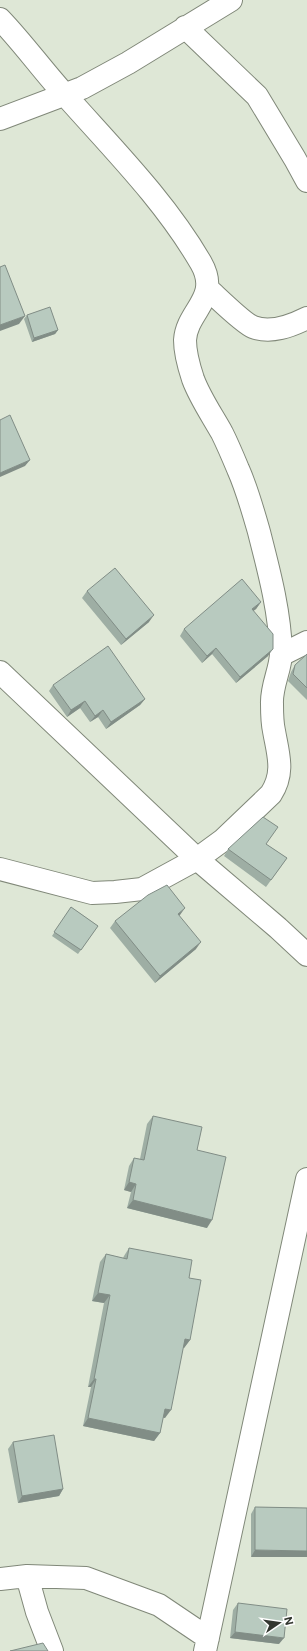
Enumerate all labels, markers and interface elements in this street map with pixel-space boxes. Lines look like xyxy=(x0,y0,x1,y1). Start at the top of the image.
north arrow xyxy=(259,1603,299,1643)
text: N xyxy=(282,1615,296,1626)

